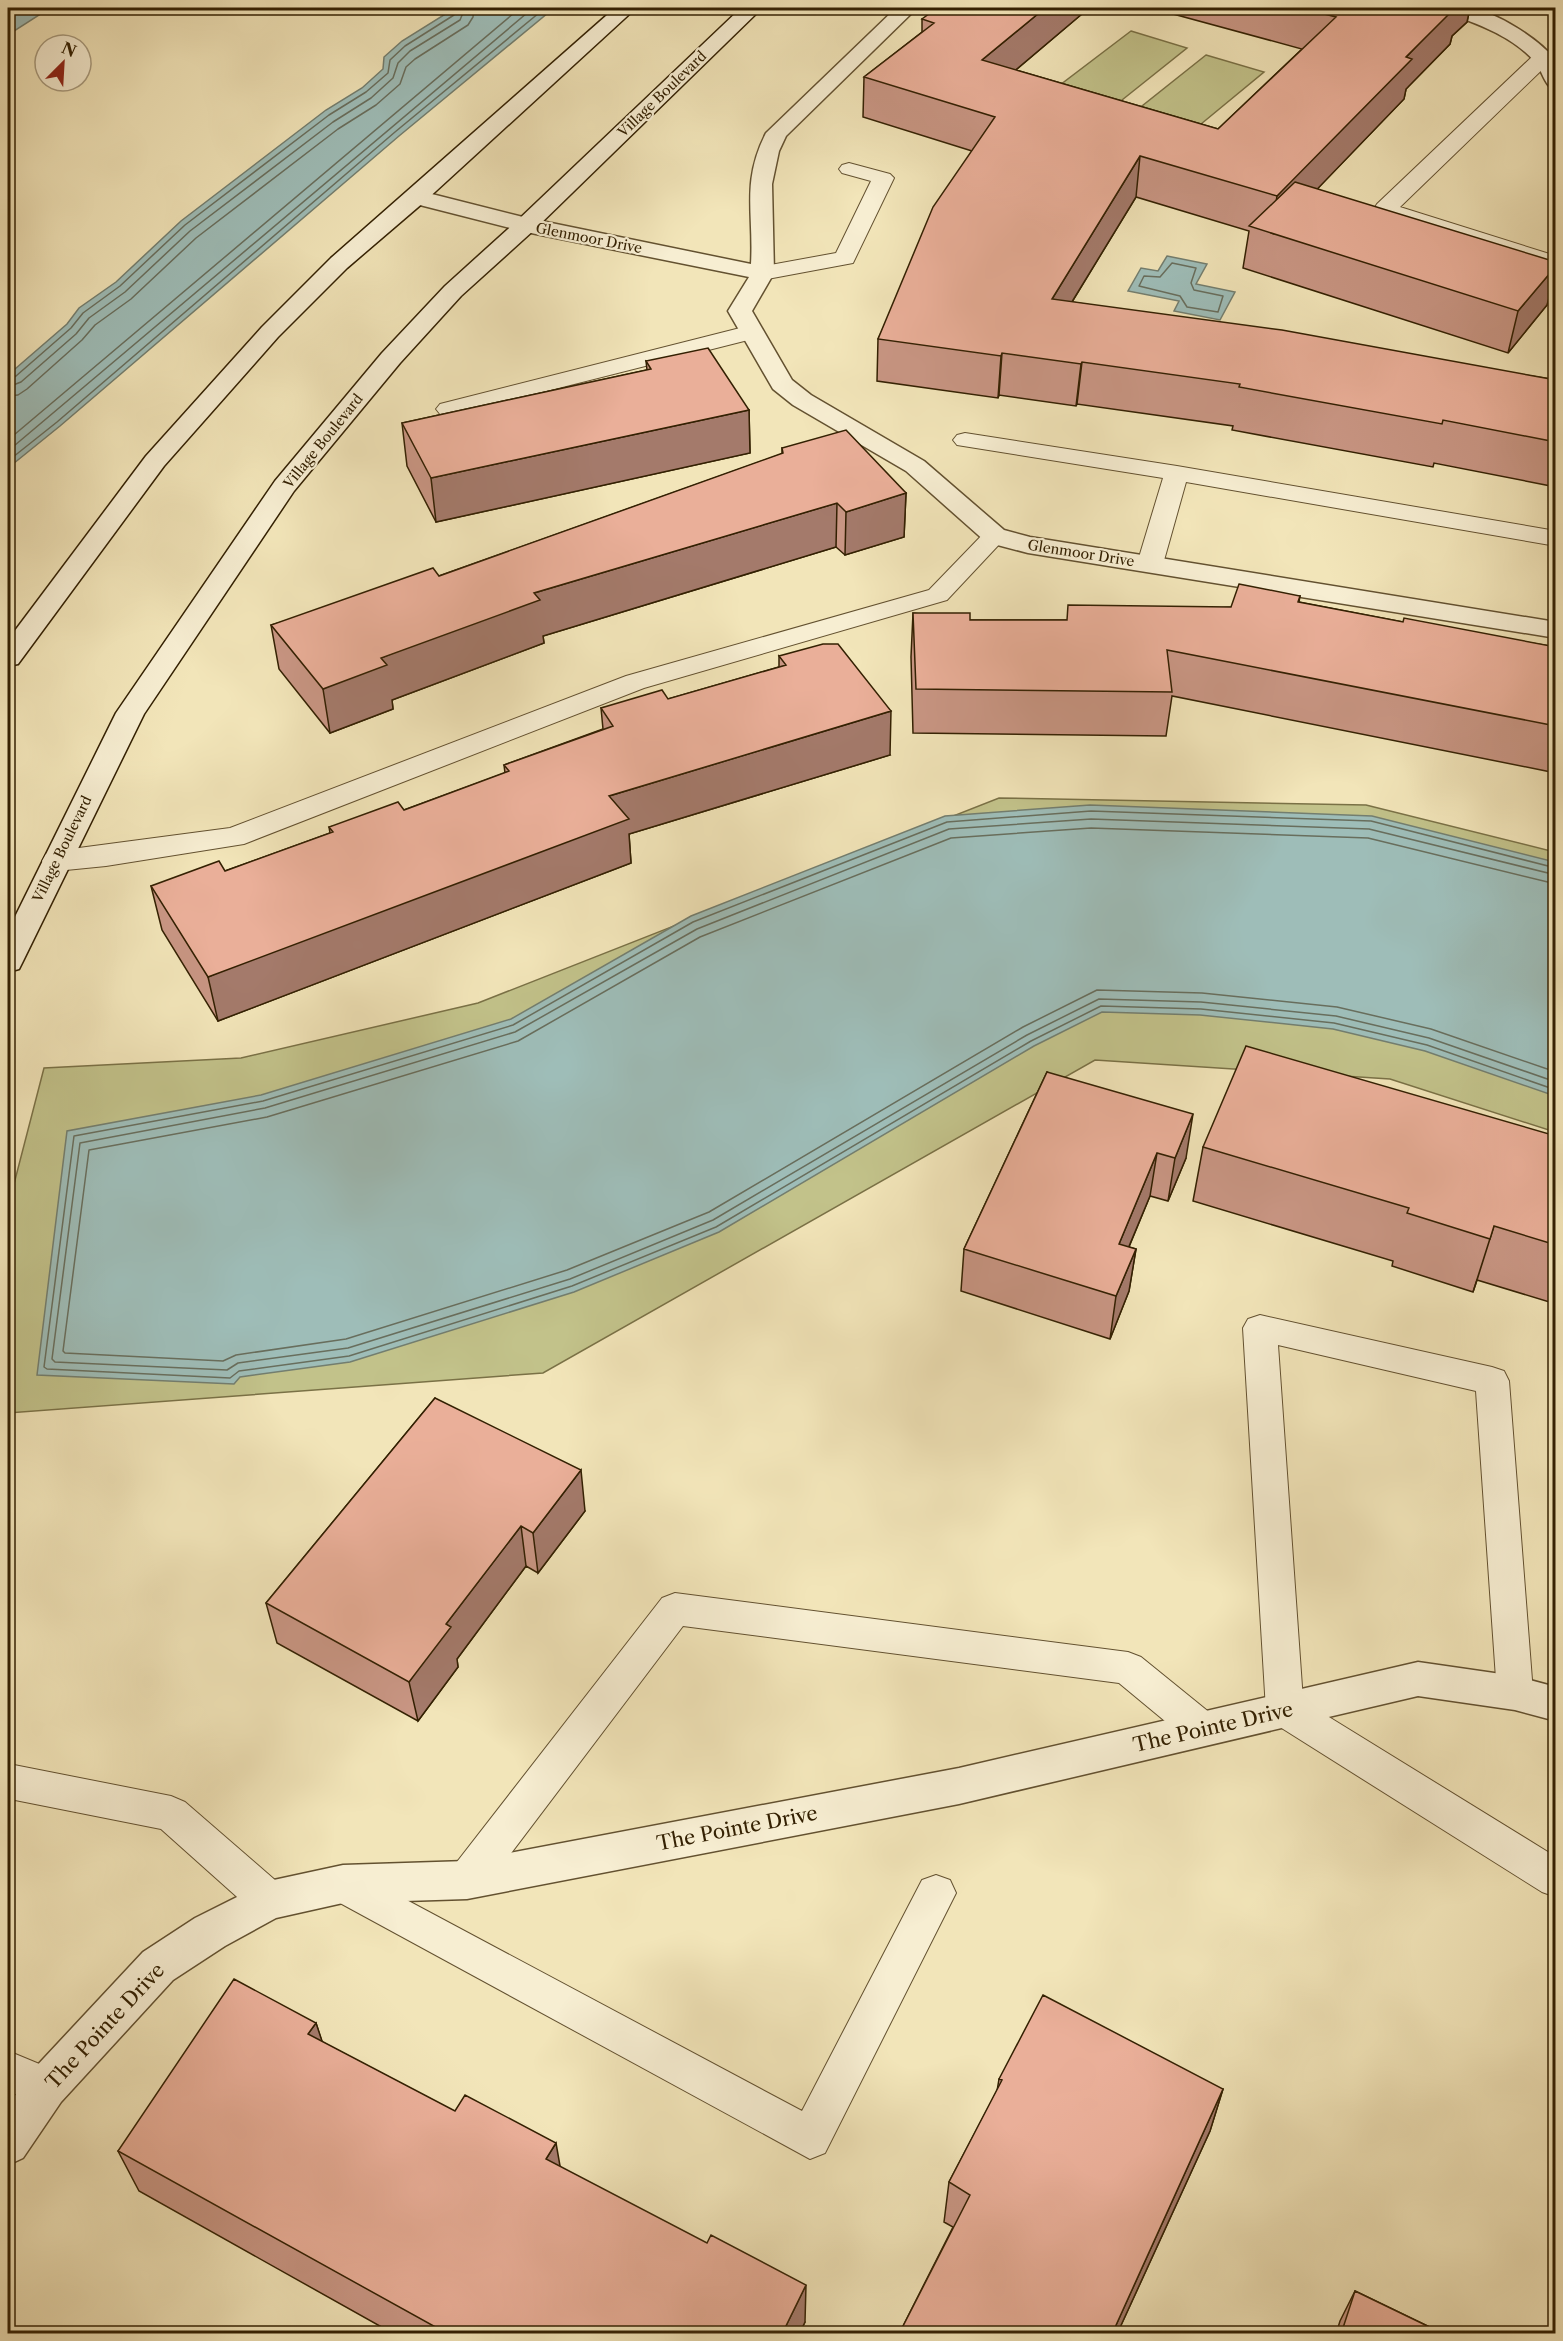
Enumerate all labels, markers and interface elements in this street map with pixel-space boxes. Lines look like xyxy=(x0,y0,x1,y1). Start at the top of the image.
north arrow xyxy=(33,33,93,93)
text: N xyxy=(59,37,80,61)
street label: Village Boulevard xyxy=(613,47,710,142)
street label: Glenmoor Drive xyxy=(534,219,644,257)
street label: Village Boulevard xyxy=(279,390,367,493)
street label: Glenmoor Drive xyxy=(1026,536,1136,570)
street label: Village Boulevard xyxy=(28,792,96,906)
street label: The Pointe Drive xyxy=(1131,1697,1295,1757)
street label: The Pointe Drive xyxy=(655,1801,819,1855)
street label: The Pointe Drive xyxy=(41,1958,169,2094)

